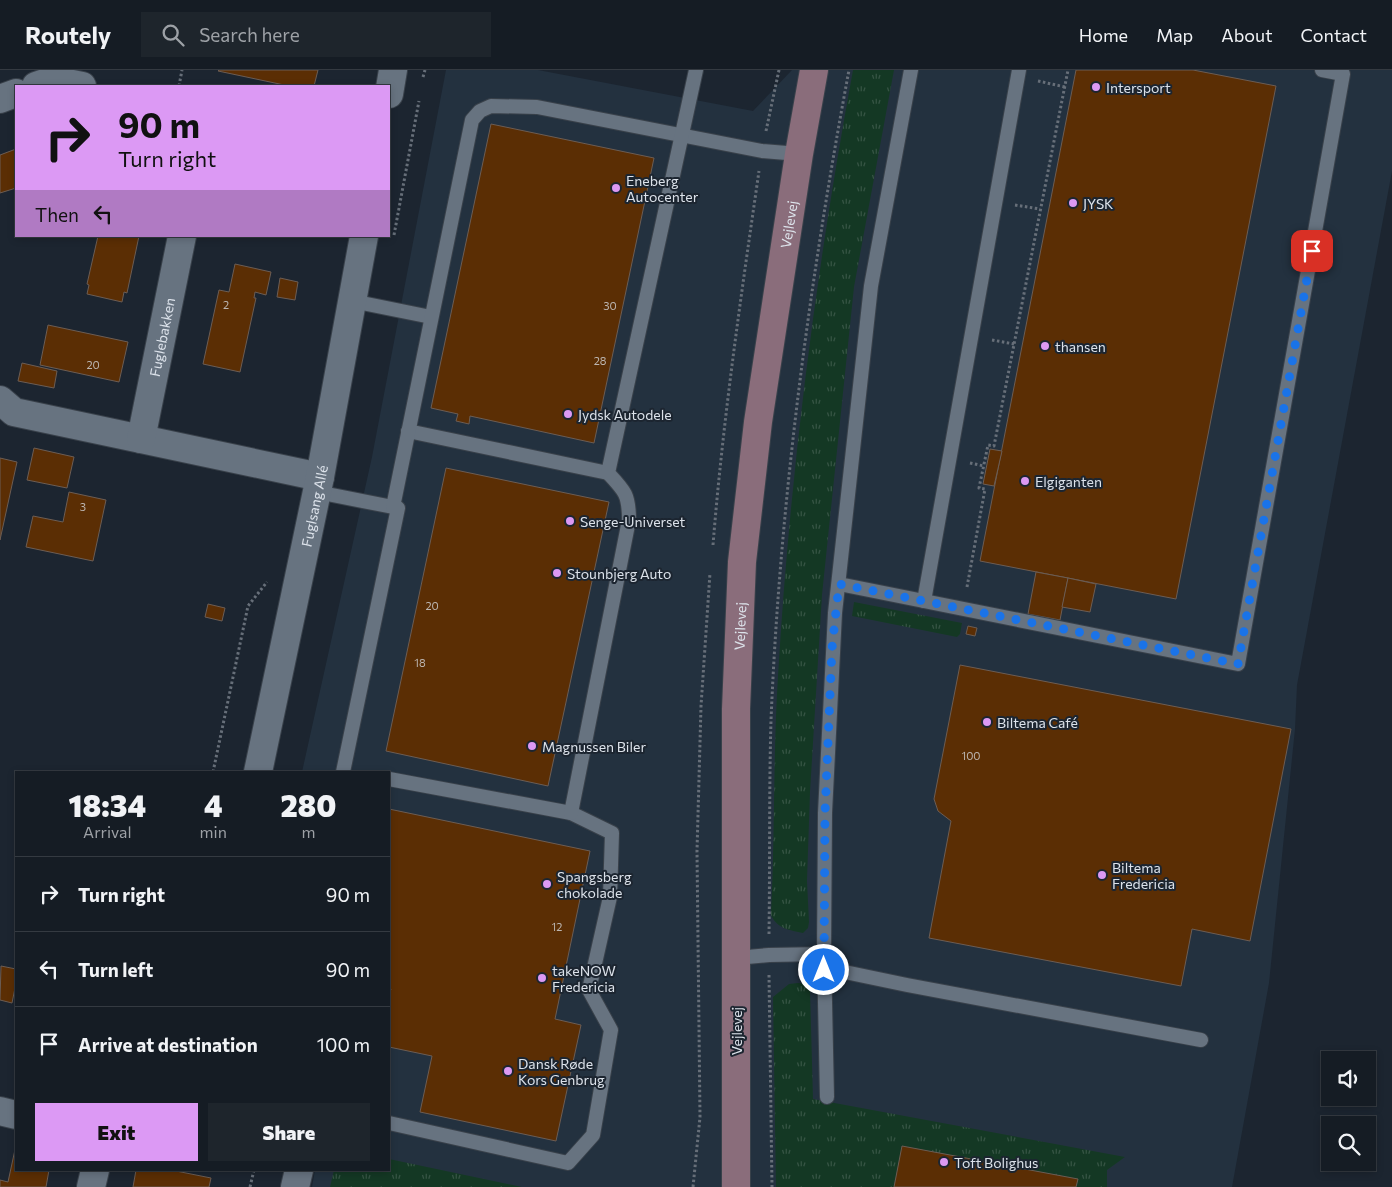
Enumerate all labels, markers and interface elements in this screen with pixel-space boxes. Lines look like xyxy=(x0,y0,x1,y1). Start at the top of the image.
search box xyxy=(141,12,491,57)
text: Routely xyxy=(25,20,111,49)
icon: search xyxy=(159,21,187,49)
text: Search here xyxy=(199,23,300,46)
text: Home xyxy=(1079,24,1128,46)
text: Map xyxy=(1156,24,1193,46)
text: About xyxy=(1221,24,1273,46)
text: Contact xyxy=(1301,24,1367,46)
place label: Intersport xyxy=(1106,79,1171,96)
marker: Intersport xyxy=(1090,81,1102,93)
text: 90 m xyxy=(118,102,200,145)
icon: right xyxy=(35,105,100,170)
text: Turn right xyxy=(118,145,216,172)
place label: Eneberg Autocenter xyxy=(626,172,699,205)
marker: Eneberg Autocenter xyxy=(610,182,622,194)
place label: JYSK xyxy=(1083,195,1114,212)
marker: JYSK xyxy=(1067,197,1079,209)
street label: Vejlevej xyxy=(776,199,800,249)
icon: left xyxy=(89,200,117,228)
text: Then xyxy=(35,203,79,226)
pin xyxy=(1291,230,1333,272)
icon: arrive xyxy=(1298,237,1326,265)
street label: Fuglebakken xyxy=(145,296,178,378)
house number: 2 xyxy=(223,298,229,311)
house number: 30 xyxy=(603,299,617,312)
place label: thansen xyxy=(1055,338,1106,355)
marker: thansen xyxy=(1039,340,1051,352)
house number: 28 xyxy=(594,354,607,367)
house number: 20 xyxy=(86,358,100,371)
place label: Jydsk Autodele xyxy=(578,406,672,423)
marker: Jydsk Autodele xyxy=(562,408,574,420)
street label: Fuglsang Allé xyxy=(297,464,331,548)
place label: Elgiganten xyxy=(1035,473,1102,490)
marker: Elgiganten xyxy=(1019,475,1031,487)
house number: 3 xyxy=(80,500,86,513)
place label: Senge-Universet xyxy=(580,513,686,530)
marker: Senge-Universet xyxy=(564,515,576,527)
place label: Stounbjerg Auto xyxy=(567,565,671,582)
marker: Stounbjerg Auto xyxy=(551,567,563,579)
house number: 20 xyxy=(425,599,439,612)
street label: Vejlevej xyxy=(730,602,749,651)
house number: 18 xyxy=(414,656,426,669)
place label: Biltema Café xyxy=(997,714,1078,731)
marker: Biltema Café xyxy=(981,716,993,728)
place label: Magnussen Biler xyxy=(542,738,646,755)
marker: Magnussen Biler xyxy=(526,740,538,752)
house number: 100 xyxy=(961,749,981,762)
text: 18:34 xyxy=(69,786,146,823)
text: 4 xyxy=(204,786,223,823)
text: 280 xyxy=(280,786,336,823)
text: Arrival xyxy=(83,822,132,841)
text: min xyxy=(200,822,227,841)
text: m xyxy=(301,822,315,841)
place label: Biltema Fredericia xyxy=(1112,859,1175,892)
place label: Spangsberg chokolade xyxy=(557,868,632,901)
marker: Biltema Fredericia xyxy=(1096,869,1108,881)
marker: Spangsberg chokolade xyxy=(541,878,553,890)
icon: right xyxy=(35,880,63,908)
text: Turn right xyxy=(78,883,165,906)
text: 90 m xyxy=(326,883,370,906)
house number: 12 xyxy=(552,920,562,933)
position arrow xyxy=(797,943,849,995)
icon: left xyxy=(35,955,63,983)
text: Turn left xyxy=(78,958,153,981)
text: 90 m xyxy=(326,958,370,981)
place label: takeNOW Fredericia xyxy=(552,962,616,995)
marker: takeNOW Fredericia xyxy=(536,972,548,984)
street label: Vejlevej xyxy=(728,1007,745,1055)
icon: arrive xyxy=(35,1030,63,1058)
text: Arrive at destination xyxy=(78,1033,258,1056)
text: 100 m xyxy=(317,1033,370,1056)
map controls xyxy=(1321,1051,1376,1171)
button: sound xyxy=(1321,1051,1376,1106)
place label: Dansk Røde Kors Genbrug xyxy=(518,1055,605,1088)
marker: Dansk Røde Kors Genbrug xyxy=(502,1065,514,1077)
button: Exit xyxy=(35,1103,198,1161)
button: Share xyxy=(208,1103,370,1161)
button: search xyxy=(1321,1116,1376,1171)
place label: Toft Bolighus xyxy=(954,1154,1038,1171)
marker: Toft Bolighus xyxy=(938,1156,950,1168)

